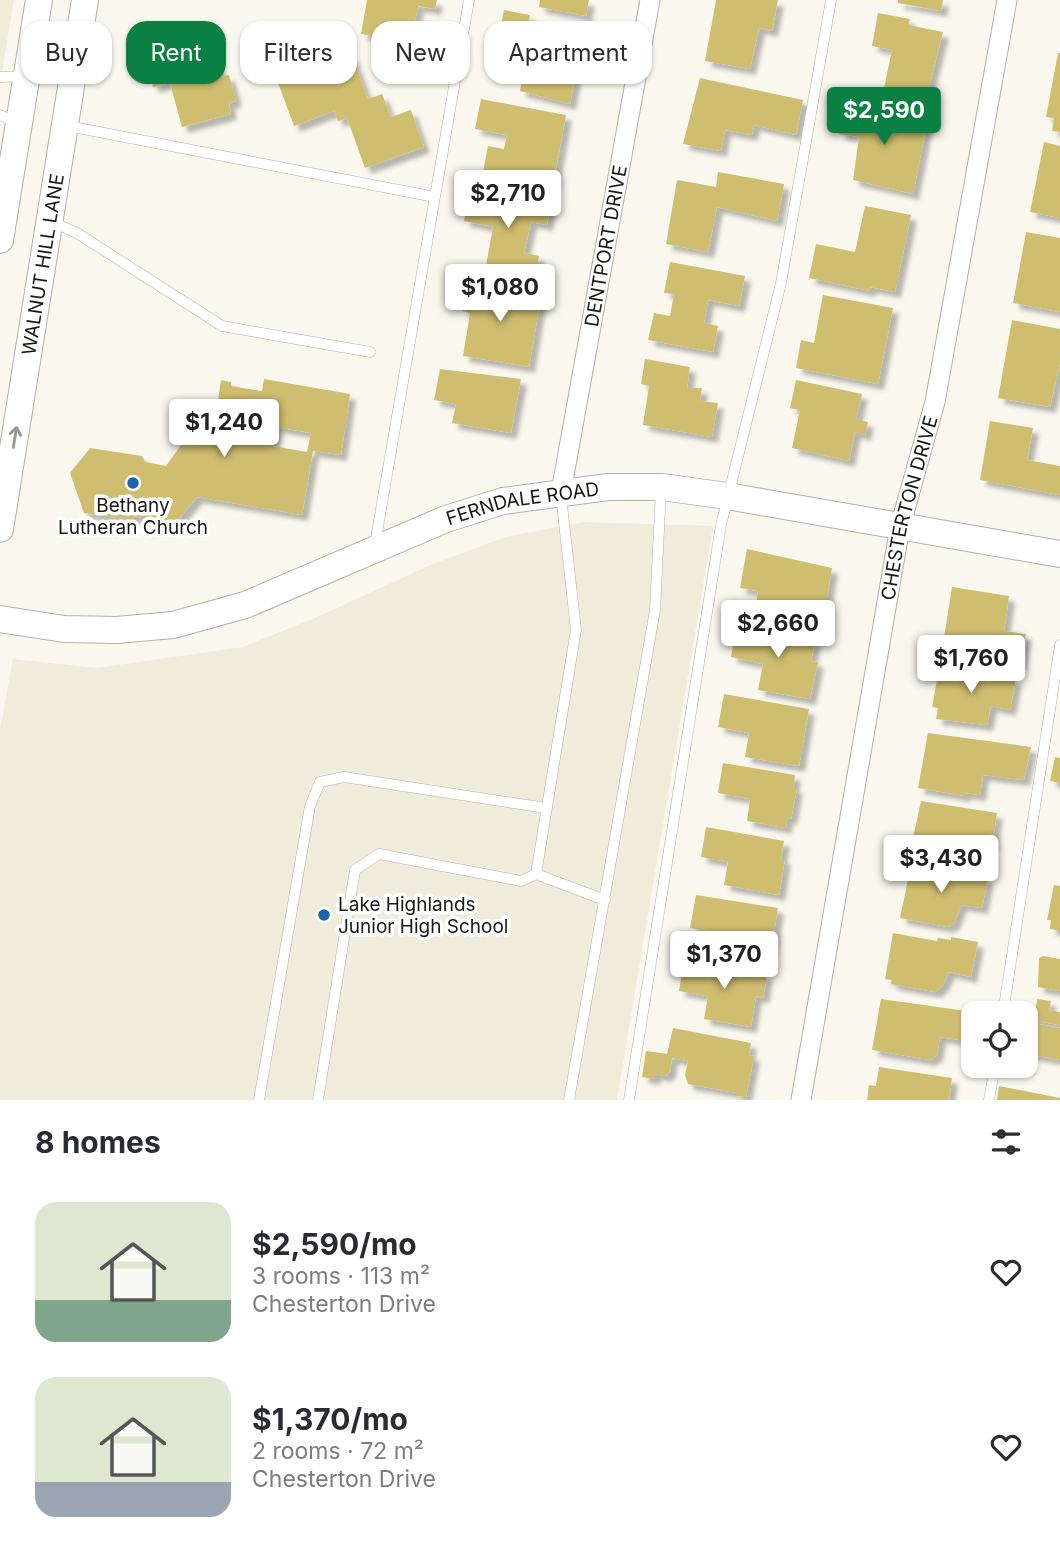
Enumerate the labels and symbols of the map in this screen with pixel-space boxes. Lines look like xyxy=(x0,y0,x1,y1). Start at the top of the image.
pin: $2,590 xyxy=(827,88,941,147)
street label: DENTPORT DRIVE xyxy=(580,163,631,329)
pin: $2,710 xyxy=(451,170,565,230)
street label: WALNUT HILL LANE xyxy=(17,172,68,357)
pin: $1,080 xyxy=(443,264,557,324)
pin: $1,240 xyxy=(167,400,281,459)
street label: CHESTERTON DRIVE xyxy=(876,413,942,602)
one-way arrow xyxy=(9,426,22,449)
marker: Bethany Lutheran Church xyxy=(125,475,141,491)
street label: FERNDALE ROAD xyxy=(443,477,600,530)
place label: Bethany Lutheran Church xyxy=(58,494,208,539)
pin: $2,660 xyxy=(721,600,835,660)
pin: $1,760 xyxy=(914,636,1028,695)
pin: $3,430 xyxy=(884,836,998,895)
place label: Lake Highlands Junior High School xyxy=(338,893,508,938)
marker: Lake Highlands Junior High School xyxy=(316,907,332,923)
pin: $1,370 xyxy=(667,932,781,991)

